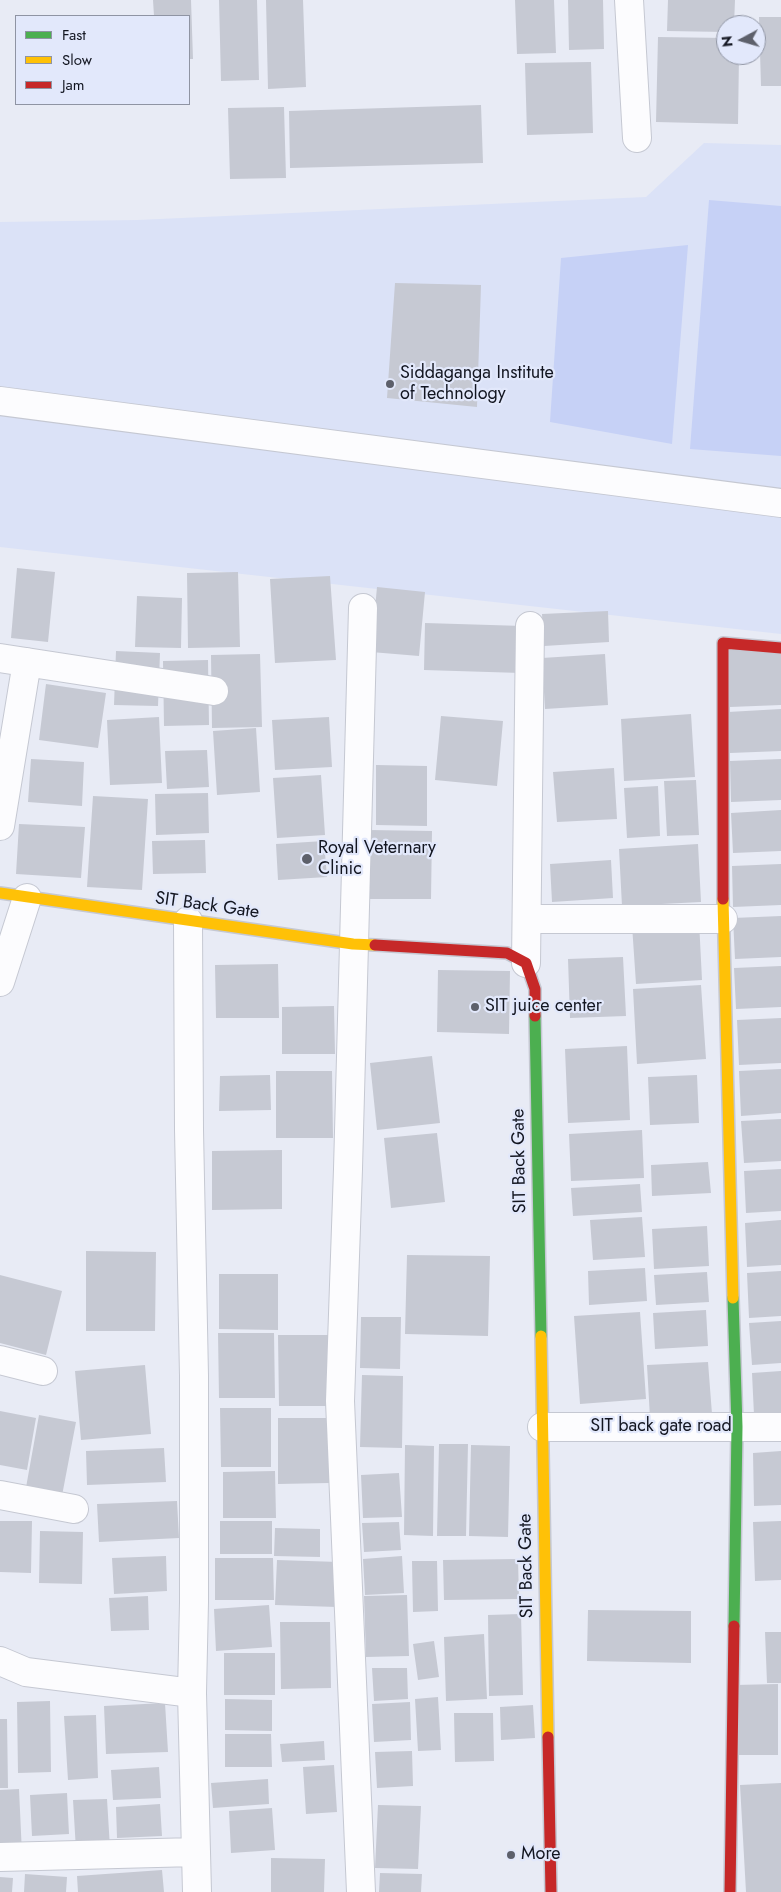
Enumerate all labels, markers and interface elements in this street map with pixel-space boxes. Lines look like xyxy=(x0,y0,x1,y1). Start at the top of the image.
legend xyxy=(15,15,190,105)
north arrow xyxy=(716,15,766,65)
text: Fast xyxy=(62,24,86,46)
text: N xyxy=(717,35,738,48)
text: Slow xyxy=(62,49,92,71)
text: Jam xyxy=(62,74,85,96)
place label: Siddaganga Institute of Technology xyxy=(400,363,554,406)
marker: Siddaganga Institute of Technology xyxy=(384,378,396,390)
place label: Royal Veternary Clinic xyxy=(318,838,436,881)
marker: Royal Veternary Clinic xyxy=(300,852,314,866)
street label: SIT Back Gate xyxy=(154,888,260,924)
place label: SIT juice center xyxy=(485,996,602,1018)
marker: SIT juice center xyxy=(469,1001,481,1013)
street label: SIT Back Gate xyxy=(508,1108,532,1214)
street label: SIT back gate road xyxy=(590,1416,732,1438)
street label: SIT Back Gate xyxy=(515,1513,539,1619)
place label: More xyxy=(521,1844,561,1866)
marker: More xyxy=(505,1849,517,1861)

